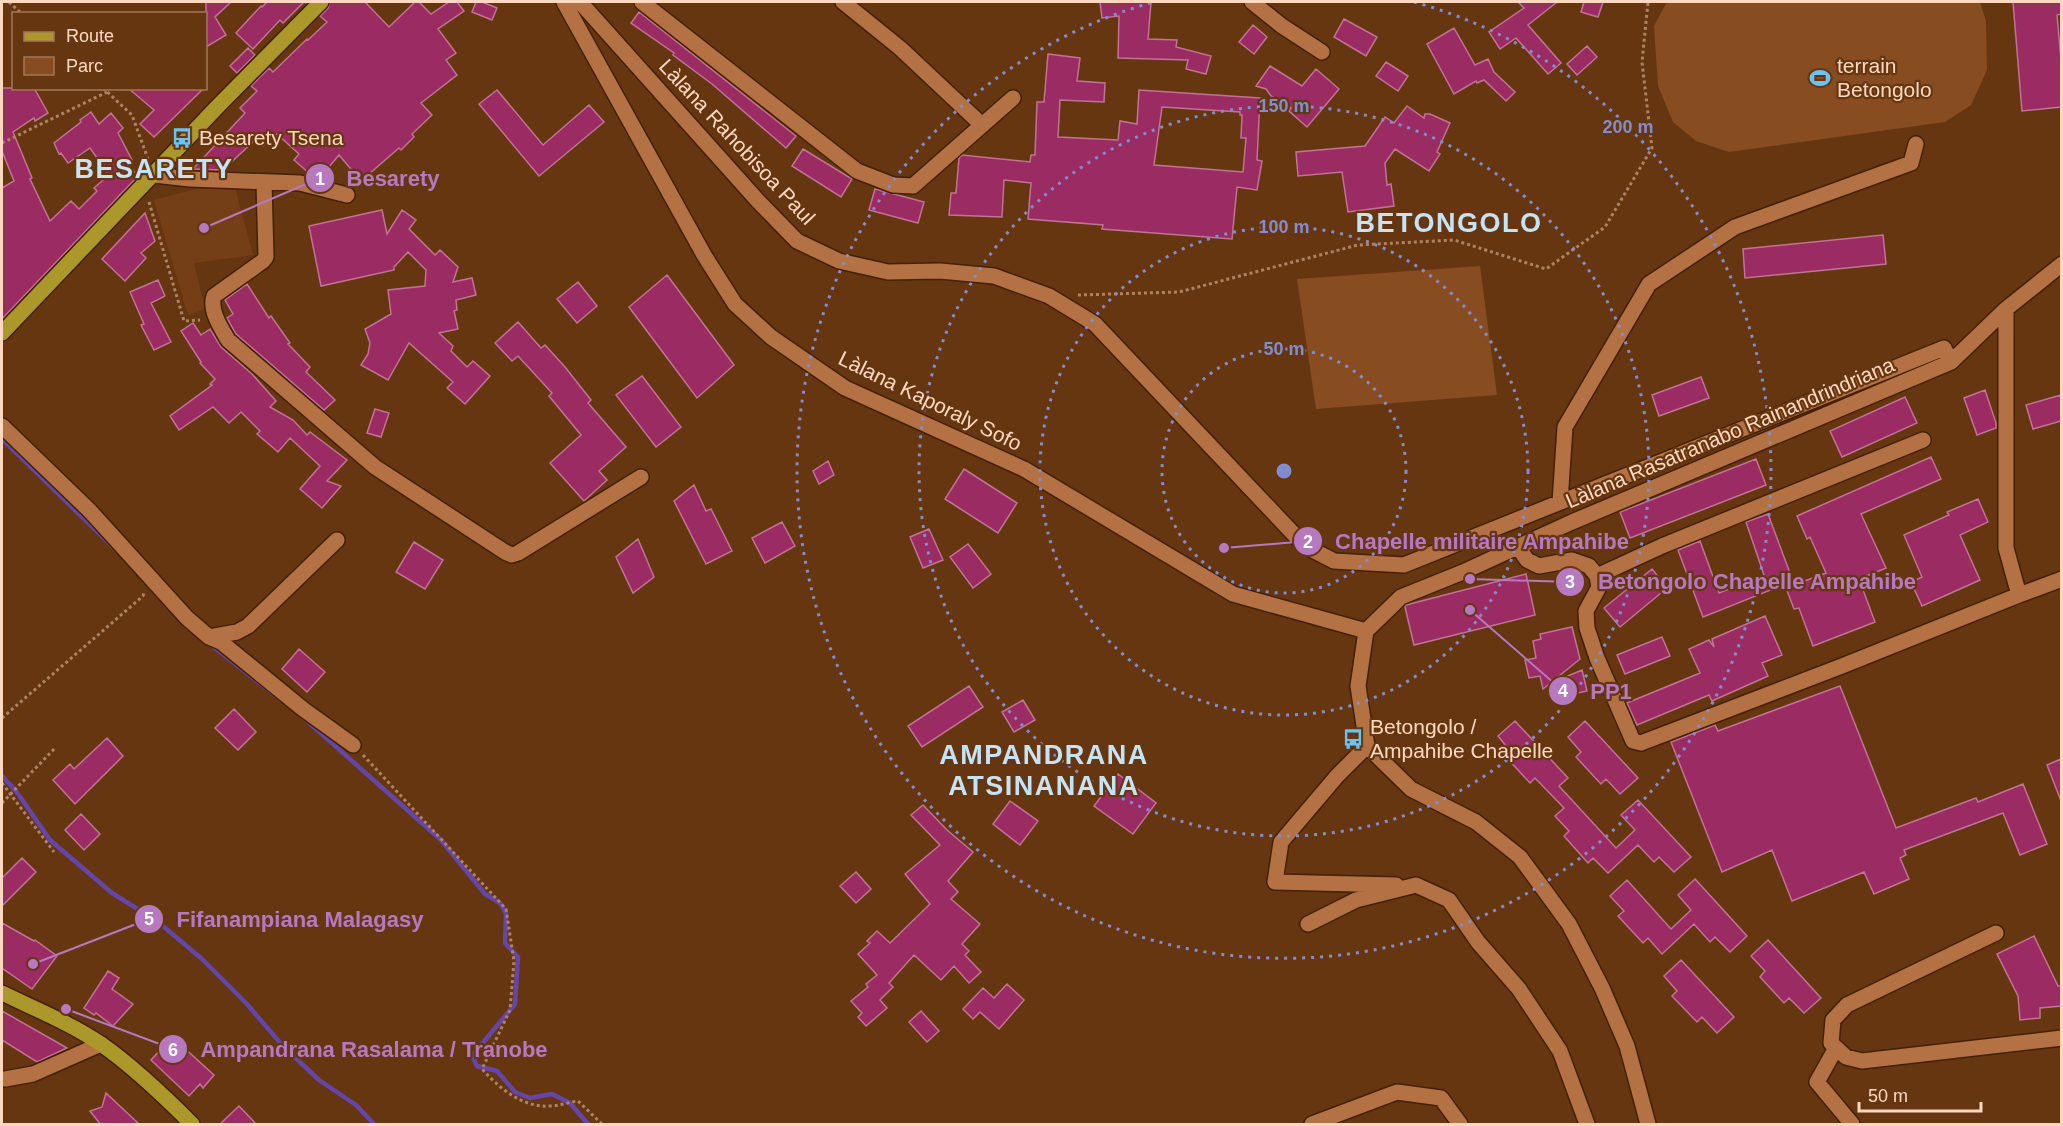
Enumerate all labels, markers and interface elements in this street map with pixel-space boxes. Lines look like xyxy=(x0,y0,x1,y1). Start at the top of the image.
legend xyxy=(12,12,207,90)
text: Route xyxy=(66,26,114,46)
street label: Làlana Rahobisoa Paul xyxy=(655,54,820,229)
place label: terrain Betongolo xyxy=(1837,54,1932,101)
text: Parc xyxy=(66,56,103,76)
sports icon: terrain Betongolo xyxy=(1808,66,1832,90)
text: 150 m xyxy=(1258,96,1310,116)
text: 200 m xyxy=(1602,117,1654,137)
bus stop icon: Besarety Tsena xyxy=(170,126,194,150)
place label: Besarety Tsena xyxy=(199,126,344,149)
district label: BESARETY xyxy=(74,154,234,184)
callout: Besarety xyxy=(305,158,452,198)
text: Besarety xyxy=(347,166,440,191)
text: 1 xyxy=(315,169,325,189)
district label: BETONGOLO xyxy=(1355,208,1543,238)
text: 100 m xyxy=(1258,217,1310,237)
text: 50 m xyxy=(1263,339,1305,359)
street label: Làlana Kaporaly Sofo xyxy=(835,346,1026,455)
street label: Làlana Rasatranabo Rainandrindriana xyxy=(1562,352,1898,512)
centre of rings xyxy=(1274,461,1294,481)
callout: Chapelle militaire Ampahibe xyxy=(1293,521,1641,561)
text: Chapelle militaire Ampahibe xyxy=(1335,529,1629,554)
text: 2 xyxy=(1303,532,1313,552)
callout: Betongolo Chapelle Ampahibe xyxy=(1555,562,1928,602)
text: Betongolo Chapelle Ampahibe xyxy=(1598,569,1916,594)
text: 3 xyxy=(1565,572,1575,592)
callout: PP1 xyxy=(1548,671,1644,711)
text: PP1 xyxy=(1590,679,1632,704)
text: 4 xyxy=(1558,681,1568,701)
place label: Betongolo / Ampahibe Chapelle xyxy=(1370,715,1553,762)
bus stop icon: Betongolo / Ampahibe Chapelle xyxy=(1341,727,1365,751)
district label: AMPANDRANA ATSINANANA xyxy=(939,740,1149,801)
callout: Fifanampiana Malagasy xyxy=(134,899,435,939)
text: Fifanampiana Malagasy xyxy=(177,907,424,932)
text: 5 xyxy=(144,909,154,929)
callout: Ampandrana Rasalama / Tranobe xyxy=(158,1029,559,1069)
text: Ampandrana Rasalama / Tranobe xyxy=(200,1037,548,1062)
text: 6 xyxy=(168,1040,178,1060)
scale bar xyxy=(1859,1075,1980,1113)
text: 50 m xyxy=(1868,1086,1908,1106)

